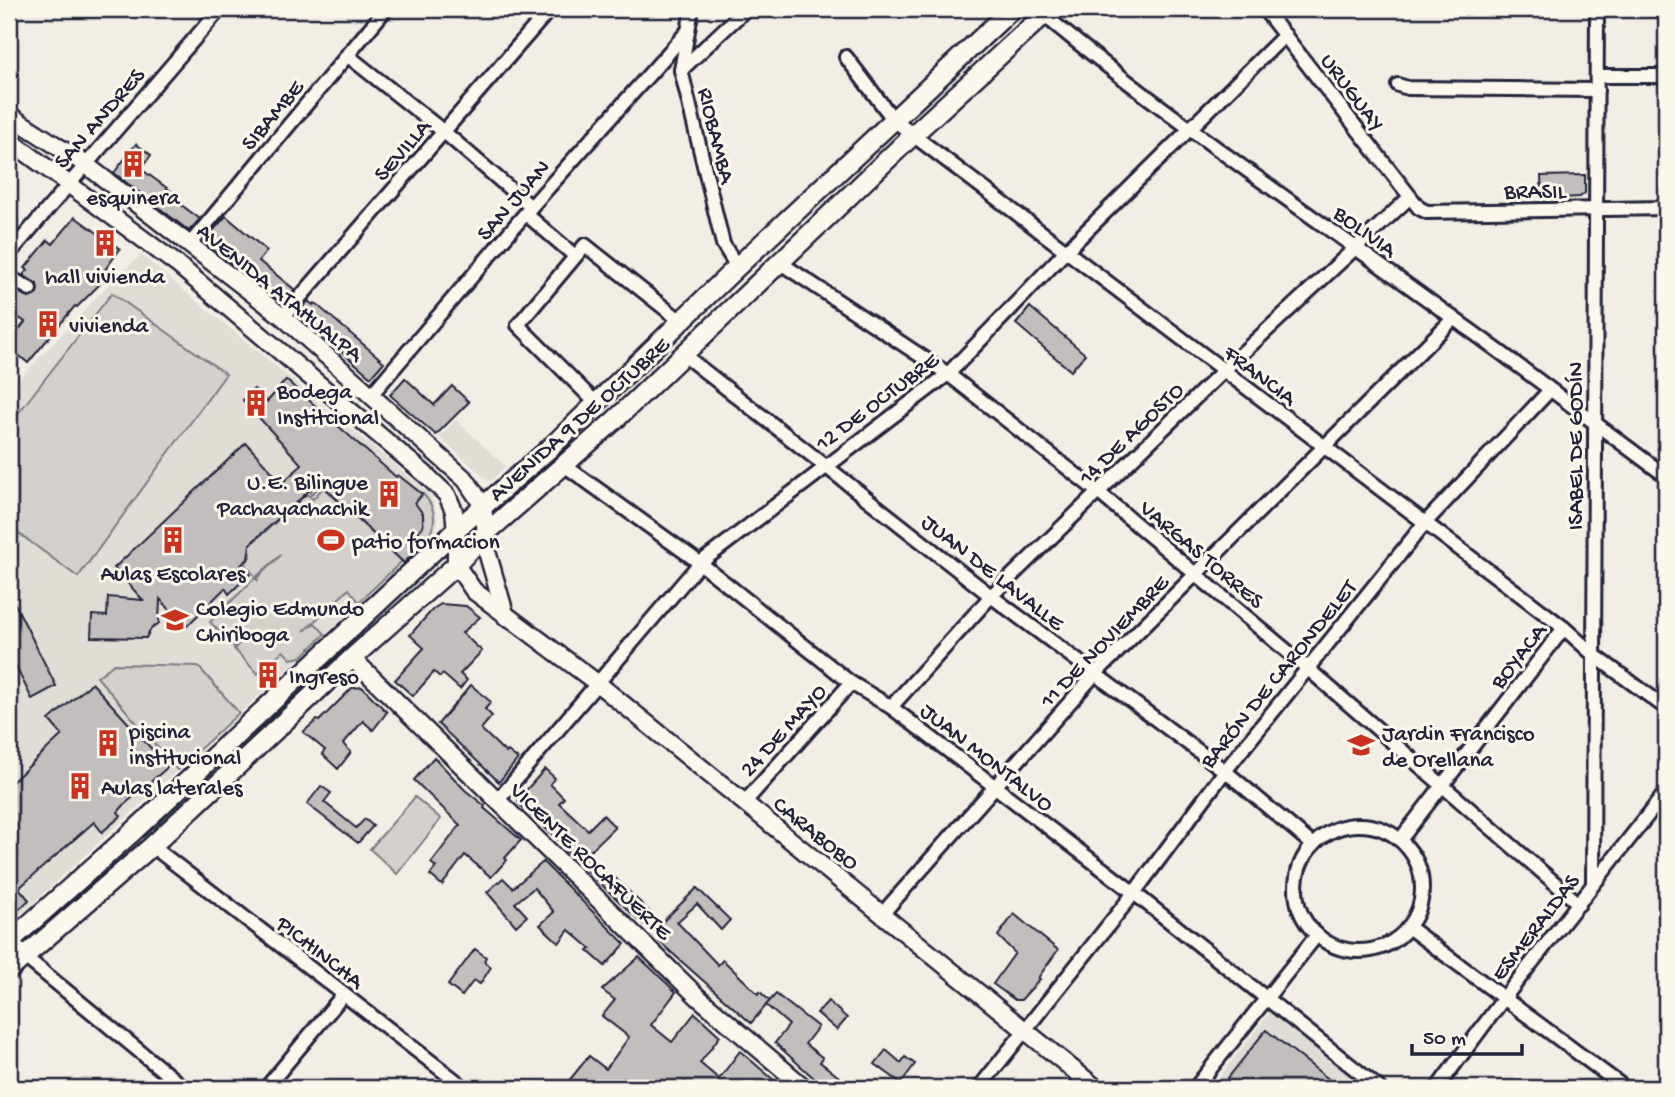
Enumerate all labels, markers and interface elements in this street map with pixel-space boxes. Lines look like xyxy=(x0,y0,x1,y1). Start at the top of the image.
street label: URUGUAY xyxy=(1313,49,1389,137)
street label: SAN ANDRES xyxy=(49,63,152,175)
street label: SIBAMBE xyxy=(236,74,312,157)
street label: RIOBAMBA xyxy=(690,85,740,188)
street label: SEVILLA xyxy=(369,114,439,188)
building icon: esquinera xyxy=(118,149,148,179)
street label: SAN JUAN xyxy=(472,155,557,247)
street label: BRASIL xyxy=(1503,180,1568,207)
place label: esquinera xyxy=(86,186,181,213)
street label: BOLIVIA xyxy=(1326,200,1402,266)
street label: AVENIDA ATAHUALPA xyxy=(190,218,368,370)
building icon: hall vivienda xyxy=(90,228,120,258)
place label: hall vivienda xyxy=(45,265,166,292)
building icon: vivienda xyxy=(33,309,63,339)
place label: vivienda xyxy=(69,314,150,341)
street label: AVENIDA 9 DE OCTUBRE xyxy=(485,331,677,509)
street label: FRANCIA xyxy=(1216,340,1302,414)
street label: 12 DE OCTUBRE xyxy=(810,347,946,459)
street label: ISABEL DE GODÍN xyxy=(1564,362,1591,530)
street label: 14 DE AGOSTO xyxy=(1074,378,1191,492)
place label: Bodega Institcional xyxy=(276,380,379,433)
building icon: Bodega Institcional xyxy=(241,388,271,418)
place label: U.E. Bilingue Pachayachachik xyxy=(216,471,371,524)
building icon: U.E. Bilingue Pachayachachik xyxy=(374,479,404,509)
street label: VARGAS TORRES xyxy=(1132,495,1269,616)
street label: JUAN DE LAVALLE xyxy=(915,510,1070,639)
building icon: Aulas Escolares xyxy=(158,525,188,555)
sports icon: patio formacion xyxy=(316,525,346,555)
place label: patio formacion xyxy=(351,530,500,557)
place label: Aulas Escolares xyxy=(101,562,246,589)
street label: 11 DE NOVIEMBRE xyxy=(1035,569,1177,715)
street label: BARÓN DE CARONDELET xyxy=(1195,575,1365,776)
place label: Colegio Edmundo Chiriboga xyxy=(196,597,364,650)
school or university icon: Colegio Edmundo Chiriboga xyxy=(160,605,190,635)
street label: BOYACA xyxy=(1485,618,1555,696)
building icon: Ingreso xyxy=(253,660,283,690)
place label: Ingreso xyxy=(289,665,359,692)
street label: 24 DE MAYO xyxy=(736,679,834,784)
street label: JUAN MONTALVO xyxy=(914,698,1058,819)
place label: piscina institucional xyxy=(128,720,241,773)
place label: Jardin Francisco de Orellana xyxy=(1382,722,1535,775)
building icon: piscina institucional xyxy=(93,728,123,758)
school or university icon: Jardin Francisco de Orellana xyxy=(1346,730,1376,760)
building icon: Aulas laterales xyxy=(65,771,95,801)
place label: Aulas laterales xyxy=(101,776,243,803)
street label: VICENTE ROCAFUERTE xyxy=(502,777,678,948)
street label: CARABOBO xyxy=(766,792,863,878)
street label: ESMERALDAS xyxy=(1487,869,1587,987)
street label: PICHINCHA xyxy=(269,911,369,997)
scale bar xyxy=(1412,1013,1523,1057)
text: 50 m xyxy=(1423,1028,1466,1053)

